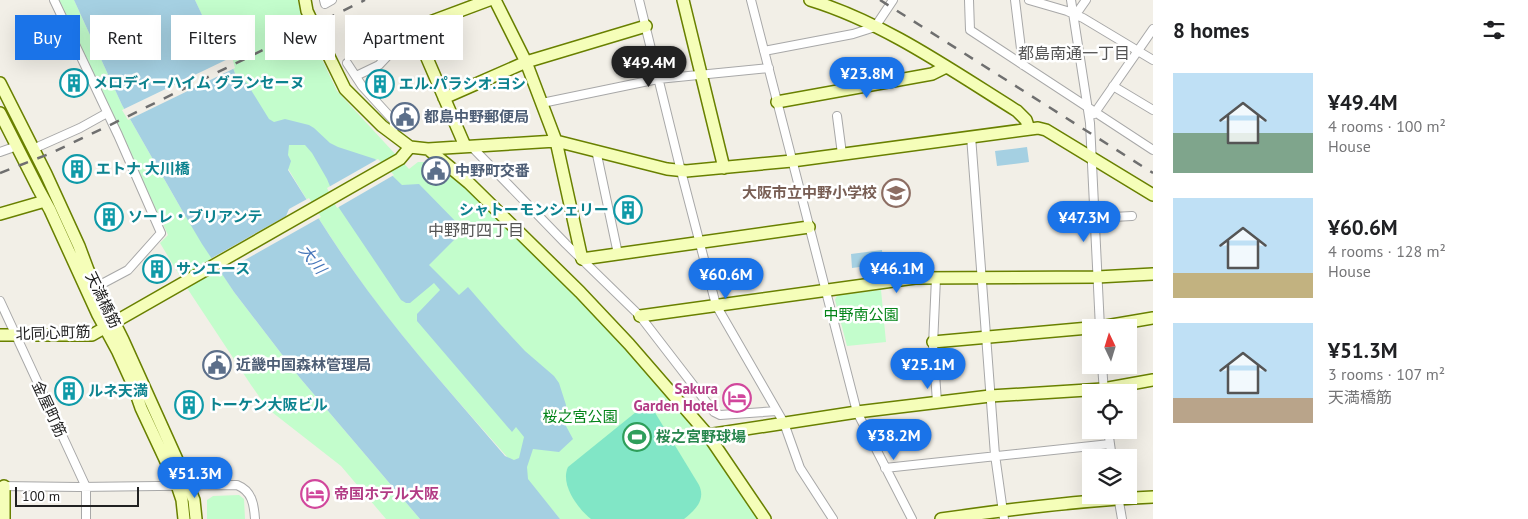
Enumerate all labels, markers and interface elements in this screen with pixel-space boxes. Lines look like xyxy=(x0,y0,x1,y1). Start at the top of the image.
chip: Buy xyxy=(15,15,80,60)
chip: Rent xyxy=(90,15,161,60)
chip: Filters xyxy=(171,15,255,60)
chip: New xyxy=(265,15,335,60)
chip: Apartment xyxy=(345,15,463,60)
icon: filters xyxy=(1480,16,1508,44)
text: 8 homes xyxy=(1173,17,1249,44)
district label: 都島南通一丁目 xyxy=(1018,43,1130,63)
pin: ¥49.4M xyxy=(608,46,690,88)
text: ¥49.4M xyxy=(622,52,676,72)
pin: ¥23.8M xyxy=(826,56,908,99)
text: ¥23.8M xyxy=(840,63,894,83)
building icon: メロディーハイム グランセーヌ xyxy=(59,68,89,98)
building icon: エル.パラシオ.ヨシ xyxy=(365,69,395,99)
place label: メロディーハイム グランセーヌ xyxy=(93,73,305,92)
place label: エル.パラシオ.ヨシ xyxy=(399,74,526,93)
text: ¥49.4M xyxy=(1328,89,1398,116)
icon: home xyxy=(1213,93,1273,153)
public building icon: 都島中野郵便局 xyxy=(390,102,420,132)
place label: 都島中野郵便局 xyxy=(424,107,529,126)
text: 4 rooms · 100 m² xyxy=(1328,116,1446,136)
text: House xyxy=(1328,136,1371,156)
building icon: エトナ 大川橋 xyxy=(62,154,92,184)
public building icon: 中野町交番 xyxy=(421,156,451,186)
place label: エトナ 大川橋 xyxy=(96,159,191,178)
place label: 中野町交番 xyxy=(455,161,530,180)
school or university icon: 大阪市立中野小学校 xyxy=(881,178,911,208)
place label: 大阪市立中野小学校 xyxy=(742,183,877,202)
building icon: シャトーモンシェリー xyxy=(613,195,643,225)
place label: シャトーモンシェリー xyxy=(459,200,609,219)
pin: ¥47.3M xyxy=(1043,200,1125,243)
building icon: ソーレ・ブリアンテ xyxy=(94,202,124,232)
place label: ソーレ・ブリアンテ xyxy=(128,207,262,226)
text: ¥47.3M xyxy=(1058,207,1110,227)
text: ¥60.6M xyxy=(1328,214,1398,241)
icon: home xyxy=(1213,218,1273,278)
district label: 中野町四丁目 xyxy=(428,220,524,240)
water label: 大川 xyxy=(295,240,332,279)
text: 4 rooms · 128 m² xyxy=(1328,241,1446,261)
pin: ¥46.1M xyxy=(856,252,938,294)
building icon: サンエース xyxy=(142,254,172,284)
pin: ¥60.6M xyxy=(685,258,767,300)
text: ¥46.1M xyxy=(870,258,924,278)
place label: サンエース xyxy=(176,259,250,278)
text: House xyxy=(1328,261,1371,281)
text: ¥60.6M xyxy=(699,264,753,284)
street label: 天満橋筋 xyxy=(82,269,125,331)
park label: 中野南公園 xyxy=(823,305,899,324)
north arrow xyxy=(1082,319,1138,374)
map controls xyxy=(1082,319,1137,504)
street label: 北同心町筋 xyxy=(15,322,91,343)
text: ¥51.3M xyxy=(1328,337,1398,364)
icon: home xyxy=(1213,343,1273,403)
pin: ¥25.1M xyxy=(887,348,969,390)
public building icon: 近畿中国森林管理局 xyxy=(202,350,232,380)
text: ¥25.1M xyxy=(901,354,955,374)
place label: 近畿中国森林管理局 xyxy=(236,355,371,374)
text: 3 rooms · 107 m² xyxy=(1328,364,1445,384)
building icon: ルネ天満 xyxy=(54,376,84,406)
street label: 金屋町筋 xyxy=(28,378,71,440)
place label: Sakura Garden Hotel xyxy=(633,379,719,415)
place label: ルネ天満 xyxy=(88,381,148,400)
hotel icon: Sakura Garden Hotel xyxy=(722,383,752,413)
button: locate xyxy=(1082,384,1137,439)
text: 天満橋筋 xyxy=(1328,387,1392,407)
building icon: トーケン大阪ビル xyxy=(174,390,204,420)
place label: トーケン大阪ビル xyxy=(208,395,328,414)
park label: 桜之宮公園 xyxy=(542,407,618,426)
pin: ¥38.2M xyxy=(853,418,935,461)
sports icon: 桜之宮野球場 xyxy=(622,422,652,452)
text: ¥38.2M xyxy=(867,425,921,445)
place label: 桜之宮野球場 xyxy=(656,427,746,446)
button: layers xyxy=(1082,449,1137,504)
pin: ¥51.3M xyxy=(154,456,236,499)
text: ¥51.3M xyxy=(168,463,222,483)
hotel icon: 帝国ホテル大阪 xyxy=(300,479,330,509)
scale bar xyxy=(15,484,139,507)
place label: 帝国ホテル大阪 xyxy=(334,484,439,503)
text: 100 m xyxy=(22,487,60,505)

